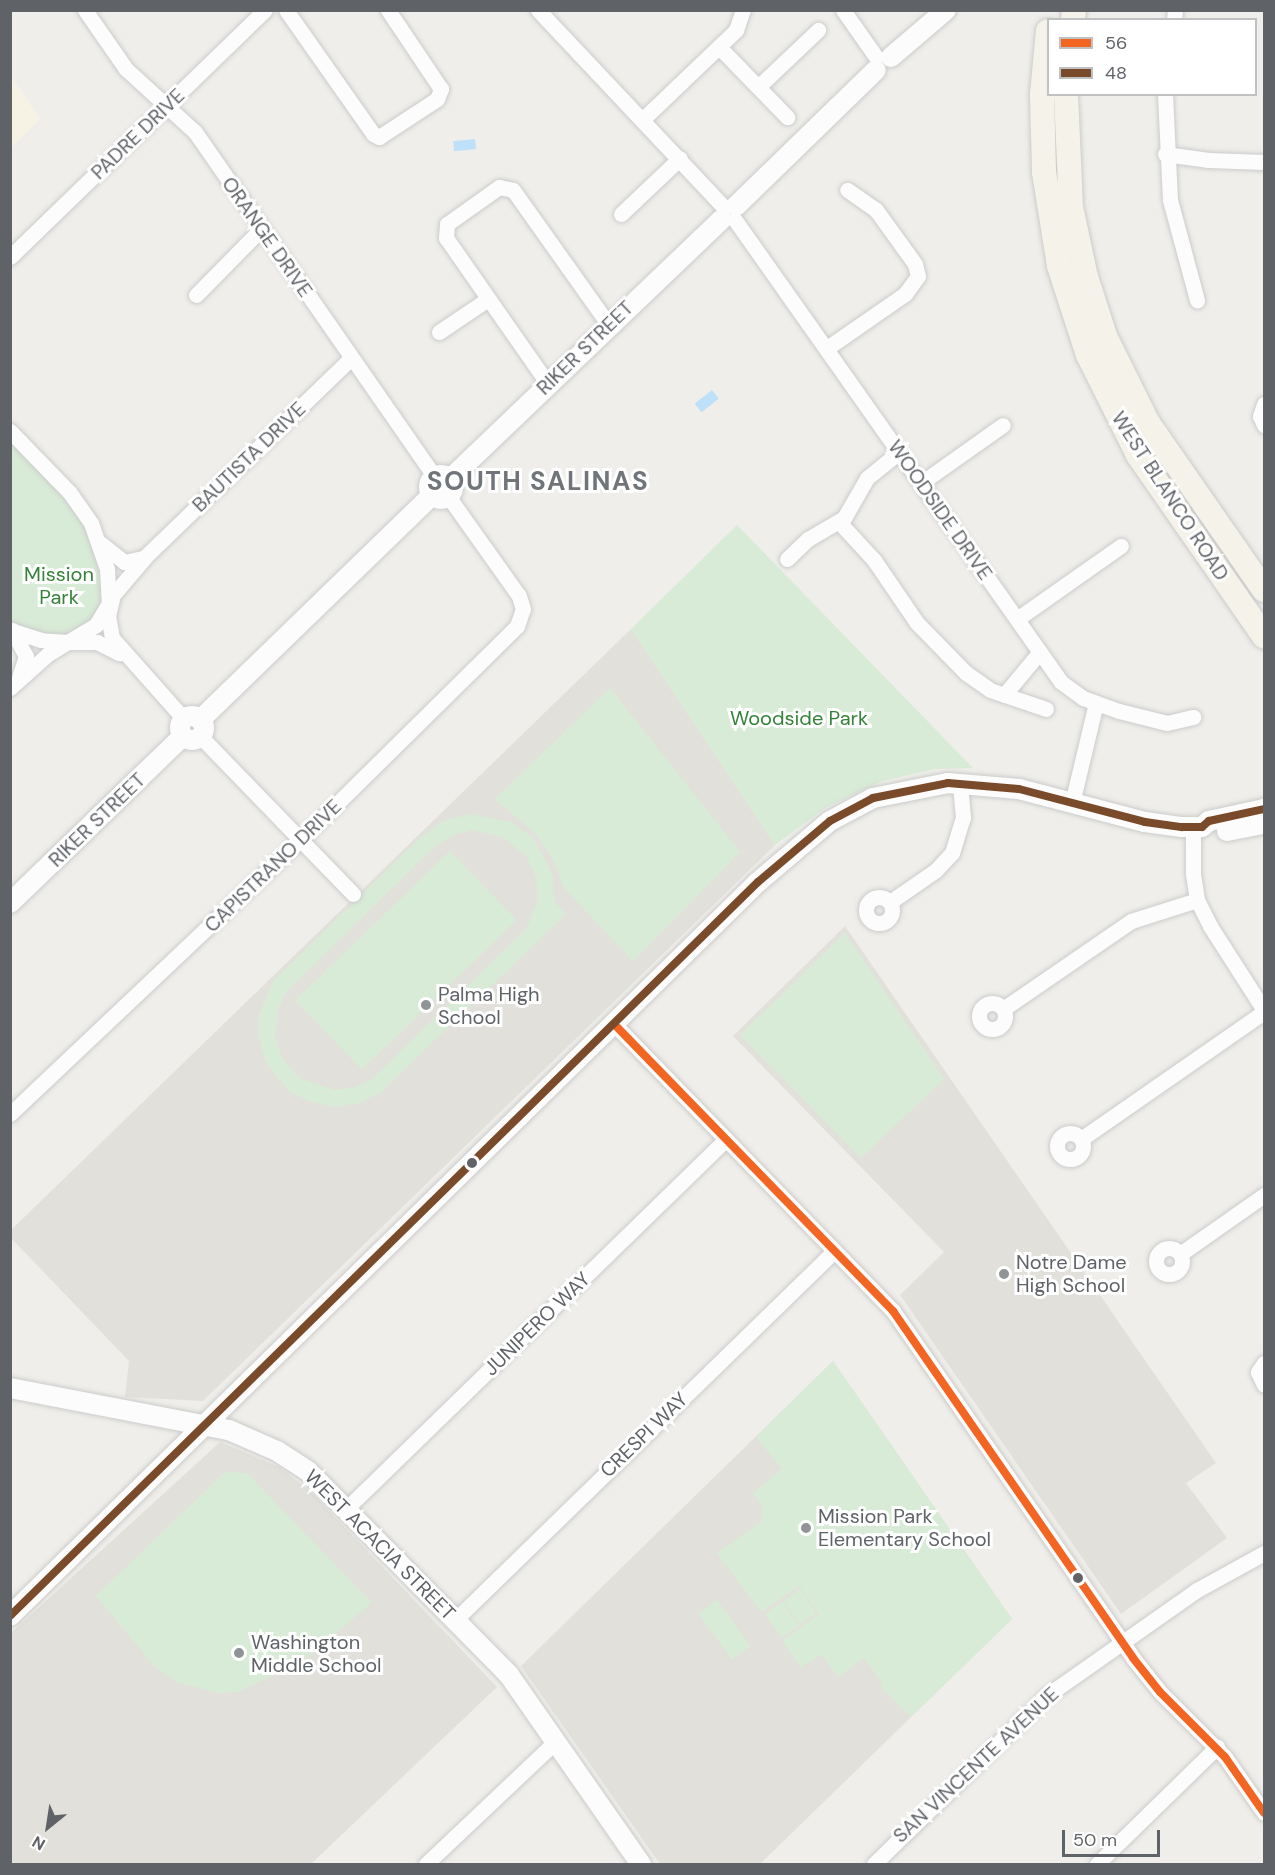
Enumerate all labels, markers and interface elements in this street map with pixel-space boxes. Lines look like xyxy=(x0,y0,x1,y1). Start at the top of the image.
legend xyxy=(1047,18,1257,96)
text: 56 xyxy=(1105,31,1127,55)
text: 48 xyxy=(1105,61,1127,85)
street label: PADRE DRIVE xyxy=(86,84,190,184)
street label: ORANGE DRIVE xyxy=(217,172,317,302)
street label: RIKER STREET xyxy=(532,296,638,400)
street label: BAUTISTA DRIVE xyxy=(187,397,311,517)
street label: WEST BLANCO ROAD xyxy=(1106,407,1234,585)
street label: WOODSIDE DRIVE xyxy=(883,435,997,585)
district label: SOUTH SALINAS xyxy=(427,466,649,498)
park label: Mission Park xyxy=(24,562,94,609)
park label: Woodside Park xyxy=(730,706,868,730)
street label: RIKER STREET xyxy=(44,768,150,872)
street label: CAPISTRANO DRIVE xyxy=(200,795,346,937)
place label: Palma High School xyxy=(438,982,540,1029)
marker: Palma High School xyxy=(419,998,433,1012)
unlabelled marker xyxy=(466,1157,478,1169)
place label: Notre Dame High School xyxy=(1016,1250,1127,1297)
street label: JUNIPERO WAY xyxy=(479,1267,595,1381)
marker: Notre Dame High School xyxy=(997,1267,1011,1281)
street label: CRESPI WAY xyxy=(595,1387,693,1483)
street label: WEST ACACIA STREET xyxy=(300,1465,460,1625)
place label: Mission Park Elementary School xyxy=(818,1504,991,1551)
marker: Mission Park Elementary School xyxy=(799,1521,813,1535)
unlabelled marker xyxy=(1072,1572,1084,1584)
place label: Washington Middle School xyxy=(251,1630,382,1677)
marker: Washington Middle School xyxy=(232,1646,246,1660)
street label: SAN VINCENTE AVENUE xyxy=(888,1682,1064,1848)
north arrow xyxy=(18,1797,78,1857)
scale bar xyxy=(1065,1818,1162,1856)
text: 50 m xyxy=(1073,1828,1117,1852)
text: N xyxy=(28,1831,49,1855)

